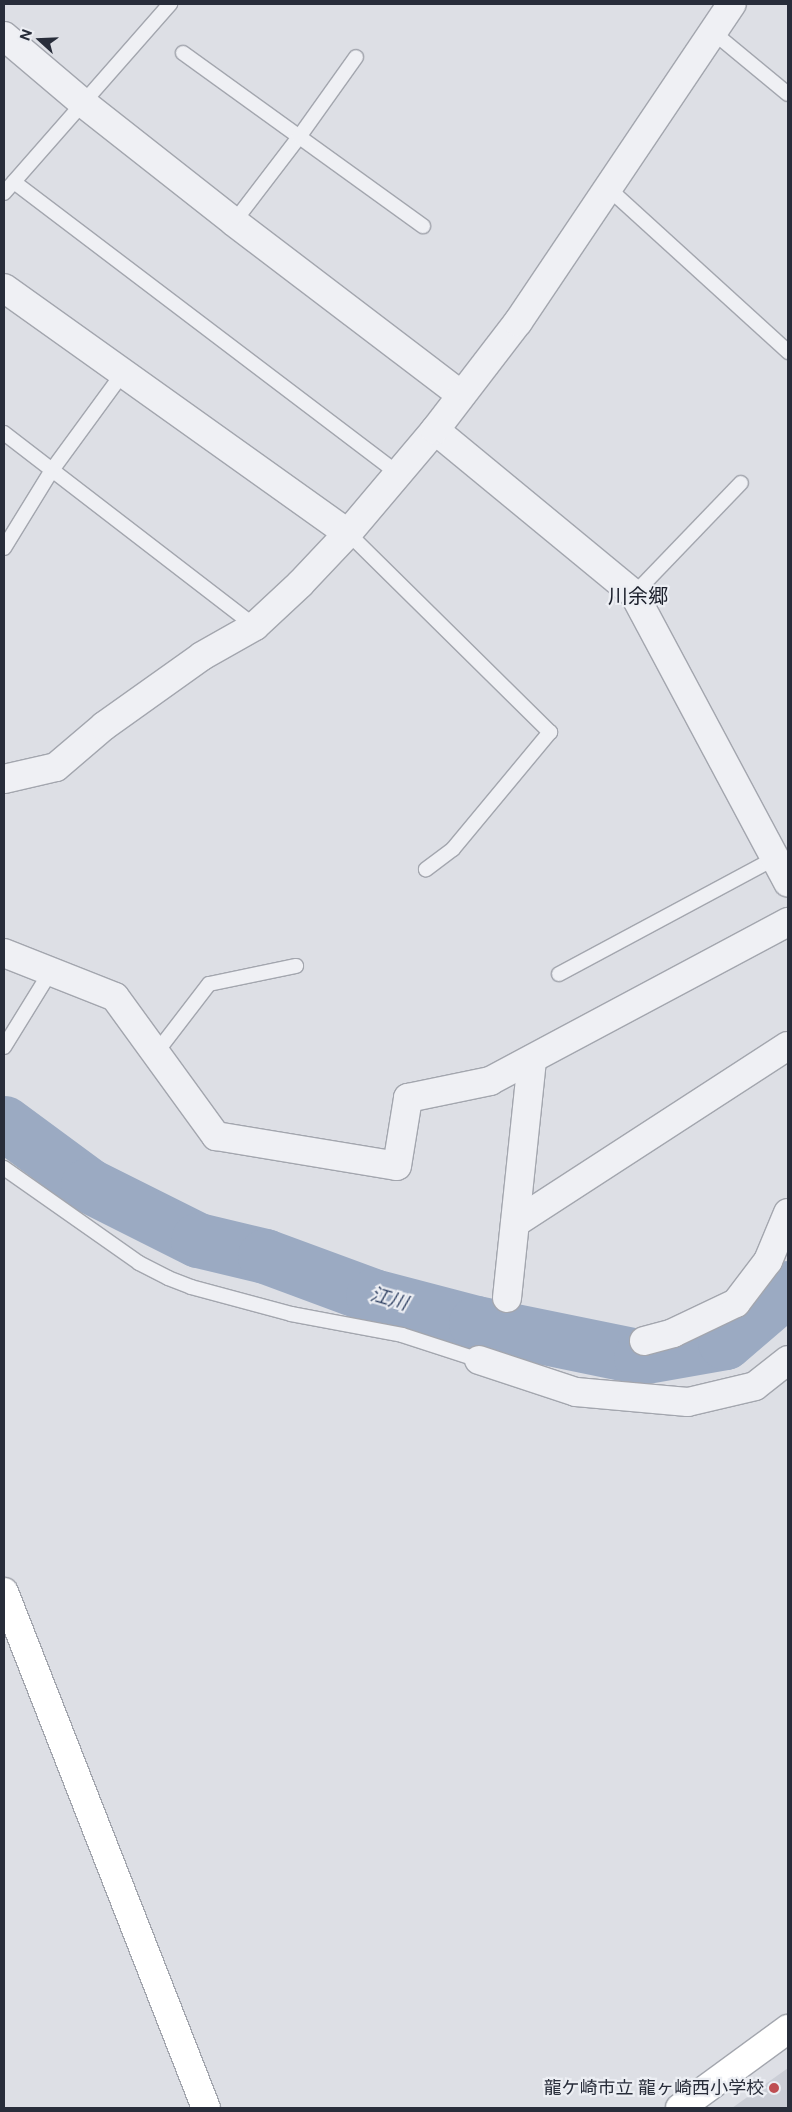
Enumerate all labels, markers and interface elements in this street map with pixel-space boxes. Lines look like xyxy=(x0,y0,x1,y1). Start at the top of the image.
north arrow xyxy=(15,15,65,65)
text: N xyxy=(17,27,35,43)
district label: 川余郷 xyxy=(608,584,668,608)
water label: 江川 xyxy=(368,1283,410,1315)
place label: 龍ケ崎市立 龍ヶ崎西小学校 xyxy=(544,2077,764,2099)
marker: 龍ケ崎市立 龍ヶ崎西小学校 xyxy=(768,2082,780,2094)

